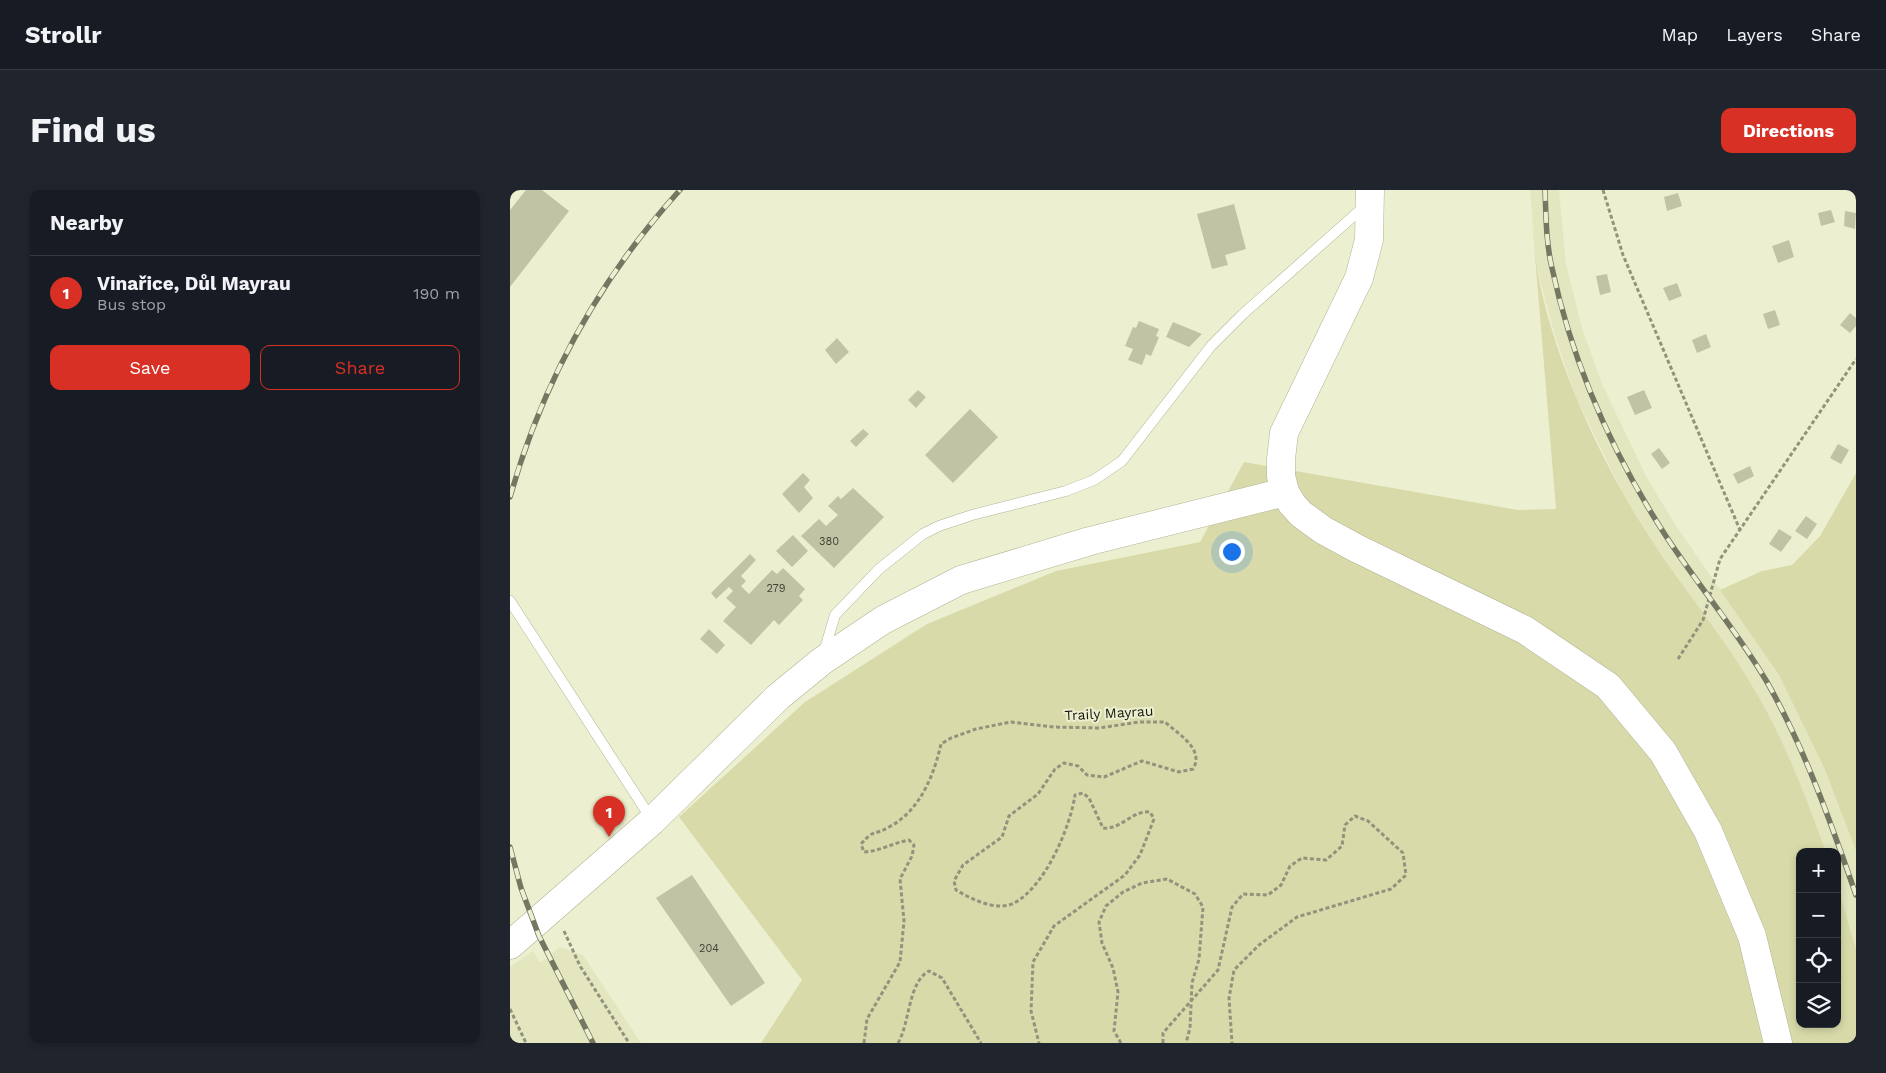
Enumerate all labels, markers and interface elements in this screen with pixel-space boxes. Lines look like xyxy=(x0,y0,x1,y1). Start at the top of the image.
text: Strollr xyxy=(25,21,102,49)
text: Map xyxy=(1661,24,1698,45)
text: Layers xyxy=(1726,24,1783,45)
text: Share xyxy=(1811,24,1861,45)
button: Directions xyxy=(1721,108,1856,153)
text: Find us xyxy=(30,109,156,151)
text: Nearby xyxy=(50,210,123,235)
text: Vinařice, Důl Mayrau xyxy=(97,272,291,295)
text: 1 xyxy=(63,284,69,303)
text: 190 m xyxy=(413,284,460,303)
text: Bus stop xyxy=(97,295,166,314)
button: Save xyxy=(50,345,250,390)
button: Share xyxy=(260,345,460,390)
house number: 380 xyxy=(819,535,839,548)
your location xyxy=(1219,539,1245,565)
house number: 279 xyxy=(766,582,786,595)
street label: Traily Mayrau xyxy=(1064,703,1154,723)
pin: 1 xyxy=(593,796,625,837)
map controls xyxy=(1796,848,1841,1028)
button: + xyxy=(1796,848,1841,893)
button: − xyxy=(1796,893,1841,938)
button: locate xyxy=(1796,938,1841,983)
house number: 204 xyxy=(699,942,719,955)
button: layers xyxy=(1796,983,1841,1028)

